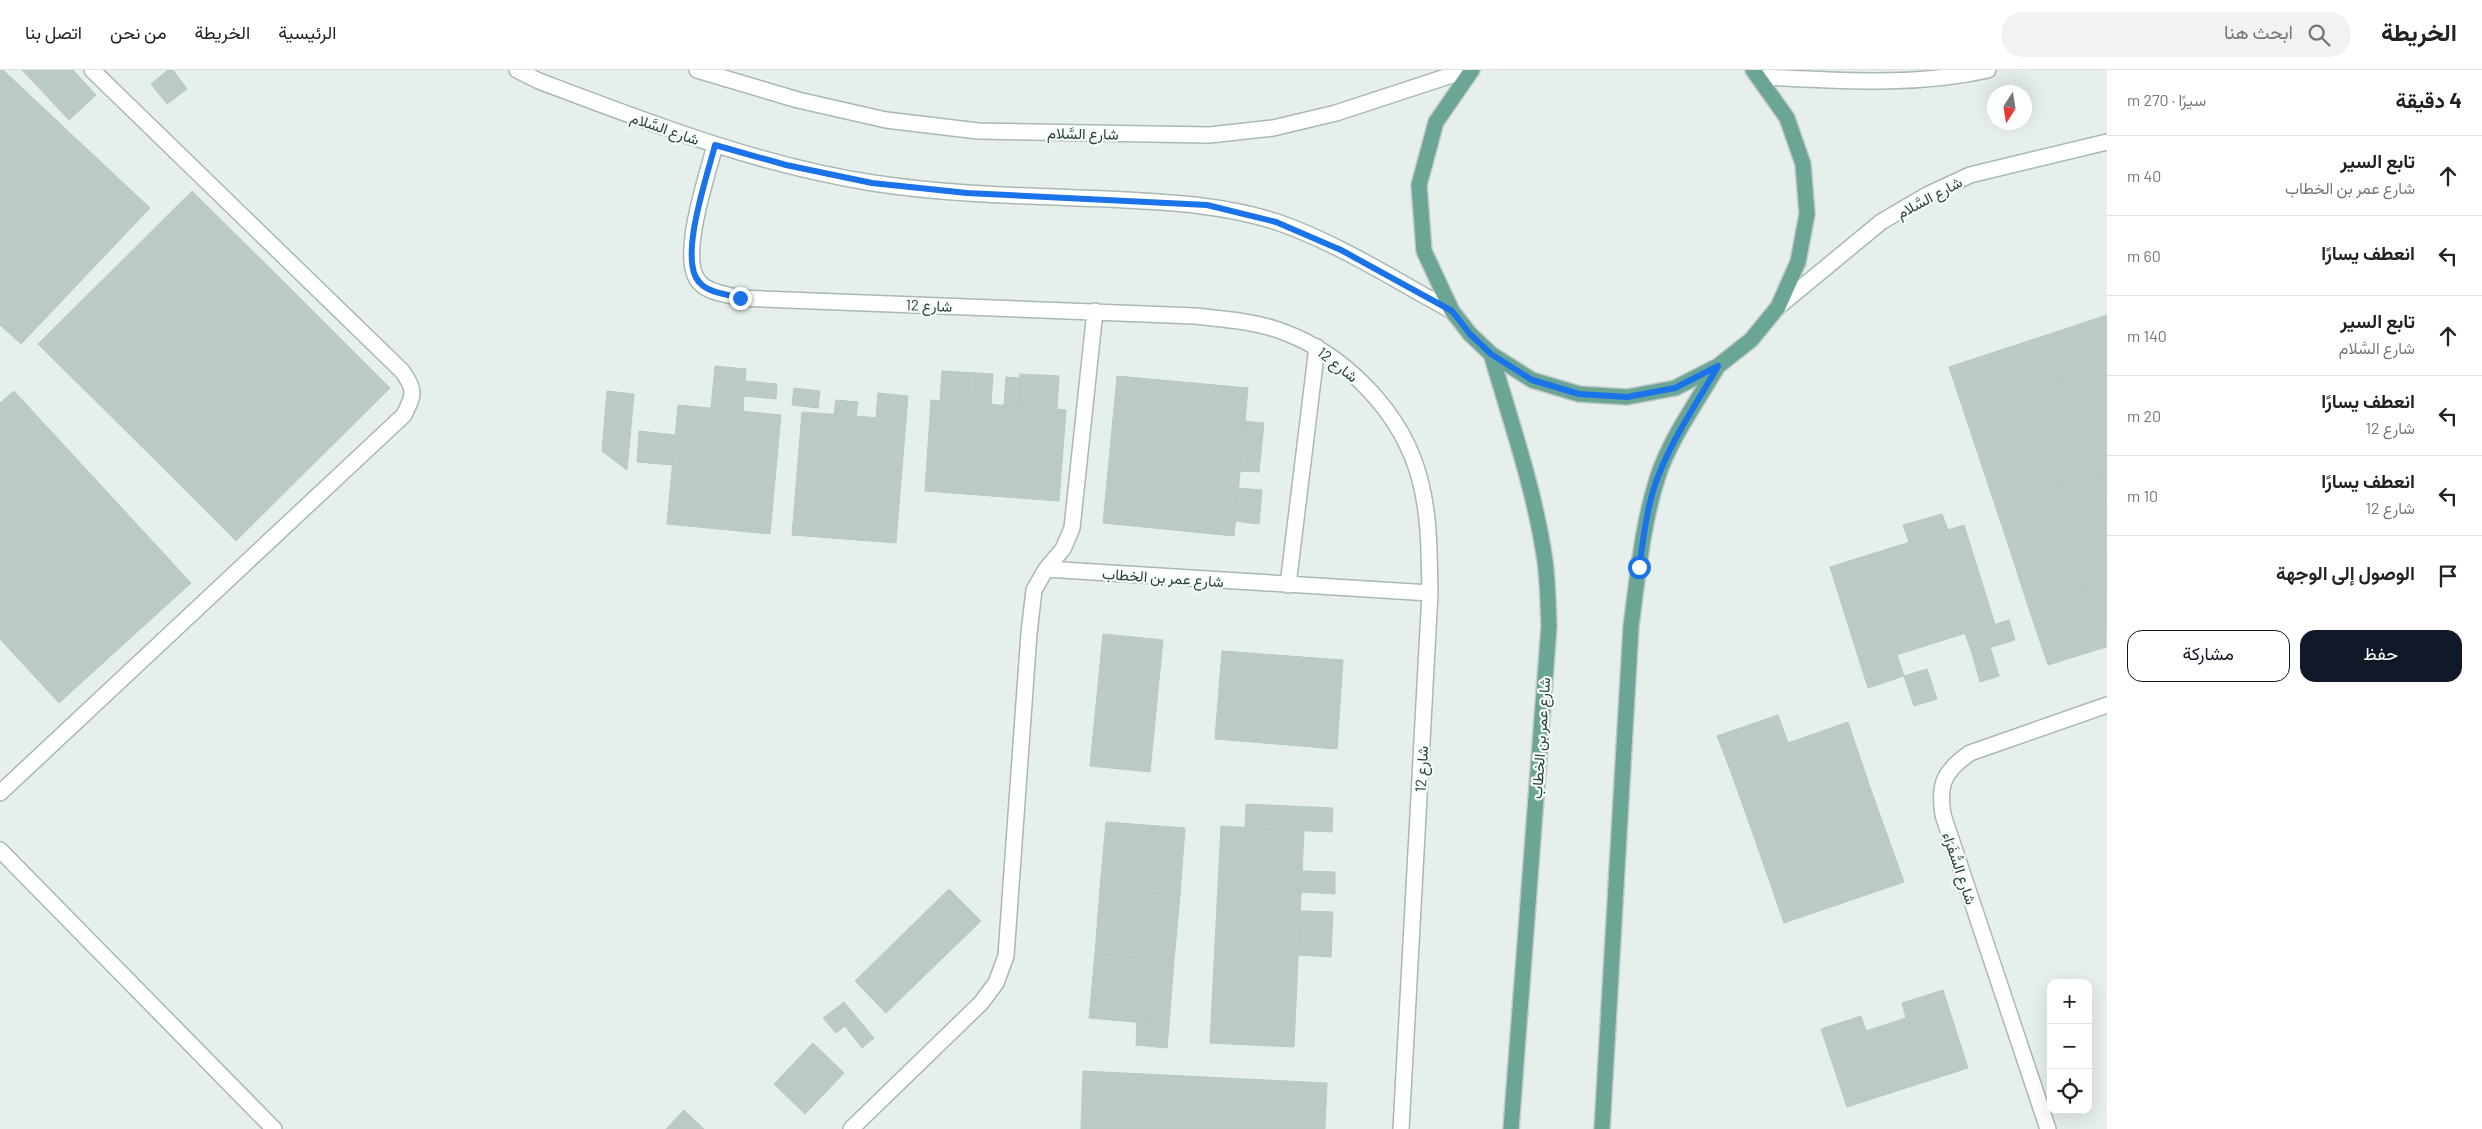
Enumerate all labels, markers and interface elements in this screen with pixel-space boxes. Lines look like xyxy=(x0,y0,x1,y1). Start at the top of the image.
search box xyxy=(2001,12,2351,57)
text: الخريطة xyxy=(2381,17,2457,46)
text: ابحث هنا xyxy=(2224,20,2293,43)
text: اتصل بنا xyxy=(25,21,82,43)
text: من نحن xyxy=(110,21,167,43)
text: الخريطة xyxy=(195,21,250,43)
text: الرئيسية xyxy=(278,21,336,43)
icon: search xyxy=(2305,21,2333,49)
north arrow xyxy=(1987,85,2032,130)
text: 4 دقيقة xyxy=(2396,87,2462,112)
text: سيرًا · 270 m xyxy=(2127,90,2206,109)
street label: شارع السَّلام xyxy=(627,108,702,151)
street label: شارع السَّلام xyxy=(1047,123,1119,146)
text: تابع السير xyxy=(2340,149,2415,172)
icon: ahead xyxy=(2434,162,2462,190)
text: 40 m xyxy=(2127,166,2161,185)
street label: شارع السَّلام xyxy=(1893,172,1966,224)
text: شارع عمر بن الخطاب xyxy=(2285,178,2415,197)
text: انعطف يسارًا xyxy=(2321,241,2415,264)
icon: left xyxy=(2434,242,2462,270)
text: 60 m xyxy=(2127,246,2161,265)
route end xyxy=(729,287,752,310)
street label: شارع 12 xyxy=(905,295,953,318)
text: تابع السير xyxy=(2340,309,2415,332)
icon: ahead xyxy=(2434,322,2462,350)
text: 140 m xyxy=(2127,326,2167,345)
text: شارع السَّلام xyxy=(2339,338,2415,357)
street label: شارع 12 xyxy=(1312,343,1362,388)
text: انعطف يسارًا xyxy=(2321,389,2415,412)
icon: left xyxy=(2434,402,2462,430)
text: 20 m xyxy=(2127,406,2161,425)
text: شارع 12 xyxy=(2365,418,2415,437)
text: انعطف يسارًا xyxy=(2321,469,2415,492)
icon: left xyxy=(2434,482,2462,510)
text: 10 m xyxy=(2127,486,2158,505)
text: شارع 12 xyxy=(2365,498,2415,517)
route start xyxy=(1628,556,1651,579)
text: الوصول إلى الوجهة xyxy=(2276,561,2415,584)
icon: arrive xyxy=(2434,562,2462,590)
street label: شارع عمر بن الخطاب xyxy=(1101,564,1225,593)
button: مشاركة xyxy=(2127,630,2290,682)
button: حفظ xyxy=(2300,630,2462,682)
street label: شارع عمر بن الخطاب xyxy=(1527,676,1556,800)
street label: شارع 12 xyxy=(1411,745,1434,793)
street label: شارع السُّفَرَاء xyxy=(1936,829,1981,908)
map controls xyxy=(2047,979,2092,1114)
button: + xyxy=(2047,979,2092,1024)
button: − xyxy=(2047,1024,2092,1069)
button: locate xyxy=(2047,1069,2092,1114)

